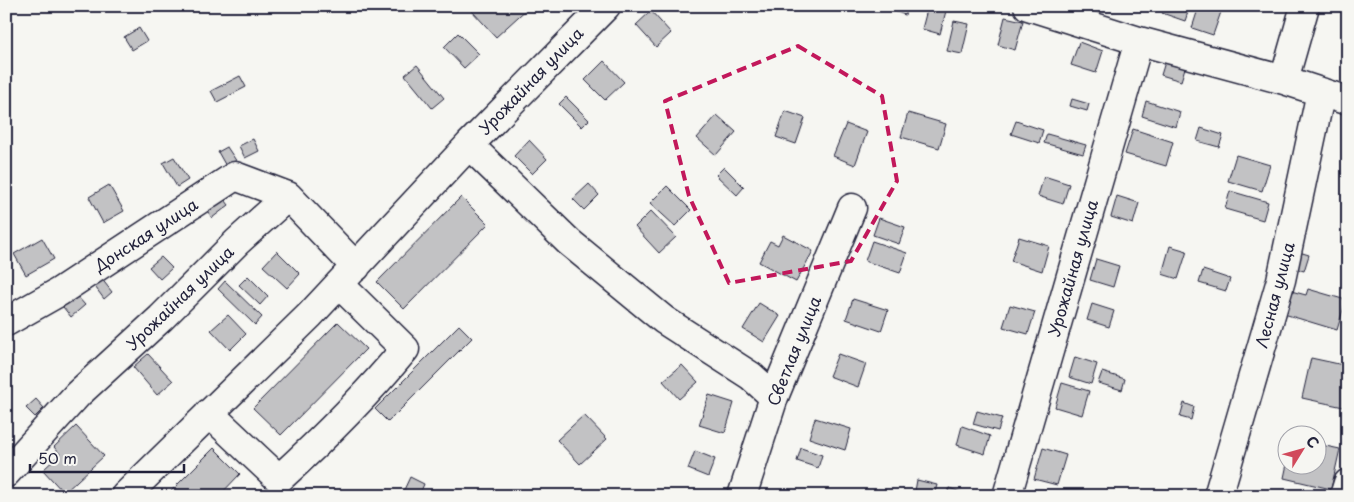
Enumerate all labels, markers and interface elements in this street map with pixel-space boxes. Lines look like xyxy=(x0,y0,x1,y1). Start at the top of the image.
street label: Урожайная улица xyxy=(473,21,588,139)
street label: Донская улица xyxy=(88,192,202,277)
street label: Урожайная улица xyxy=(1041,196,1103,339)
street label: Лесная улица xyxy=(1248,239,1300,350)
street label: Урожайная улица xyxy=(120,240,238,355)
street label: Светлая улица xyxy=(760,292,826,409)
north arrow xyxy=(1276,424,1326,474)
text: С xyxy=(1301,431,1324,452)
scale bar xyxy=(30,442,184,474)
text: 50 m xyxy=(38,446,77,469)

